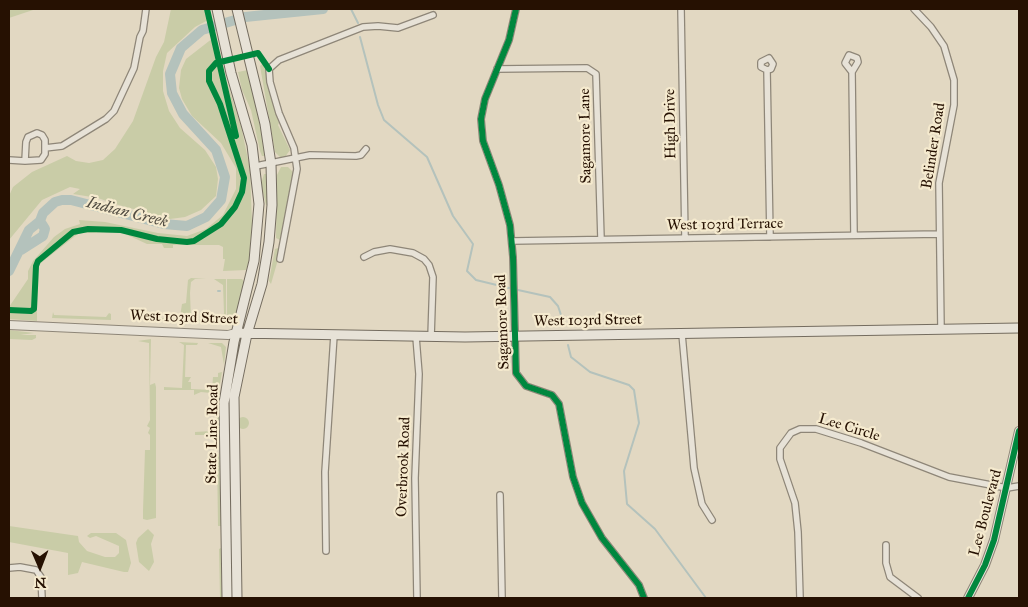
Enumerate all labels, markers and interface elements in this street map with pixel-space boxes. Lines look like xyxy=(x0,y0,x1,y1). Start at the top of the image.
street label: Sagamore Lane xyxy=(576,88,596,184)
street label: High Drive xyxy=(661,89,681,159)
street label: Belinder Road xyxy=(918,102,950,190)
water label: Indian Creek xyxy=(84,194,170,232)
street label: West 103rd Terrace xyxy=(667,215,783,235)
street label: Sagamore Road xyxy=(492,274,514,370)
street label: West 103rd Street xyxy=(130,307,238,329)
street label: West 103rd Street xyxy=(534,311,642,331)
street label: State Line Road xyxy=(203,384,223,484)
street label: Lee Circle xyxy=(816,410,882,446)
street label: Overbrook Road xyxy=(393,416,415,518)
street label: Lee Boulevard xyxy=(966,468,1006,558)
north arrow xyxy=(15,542,65,592)
text: N xyxy=(34,574,46,591)

